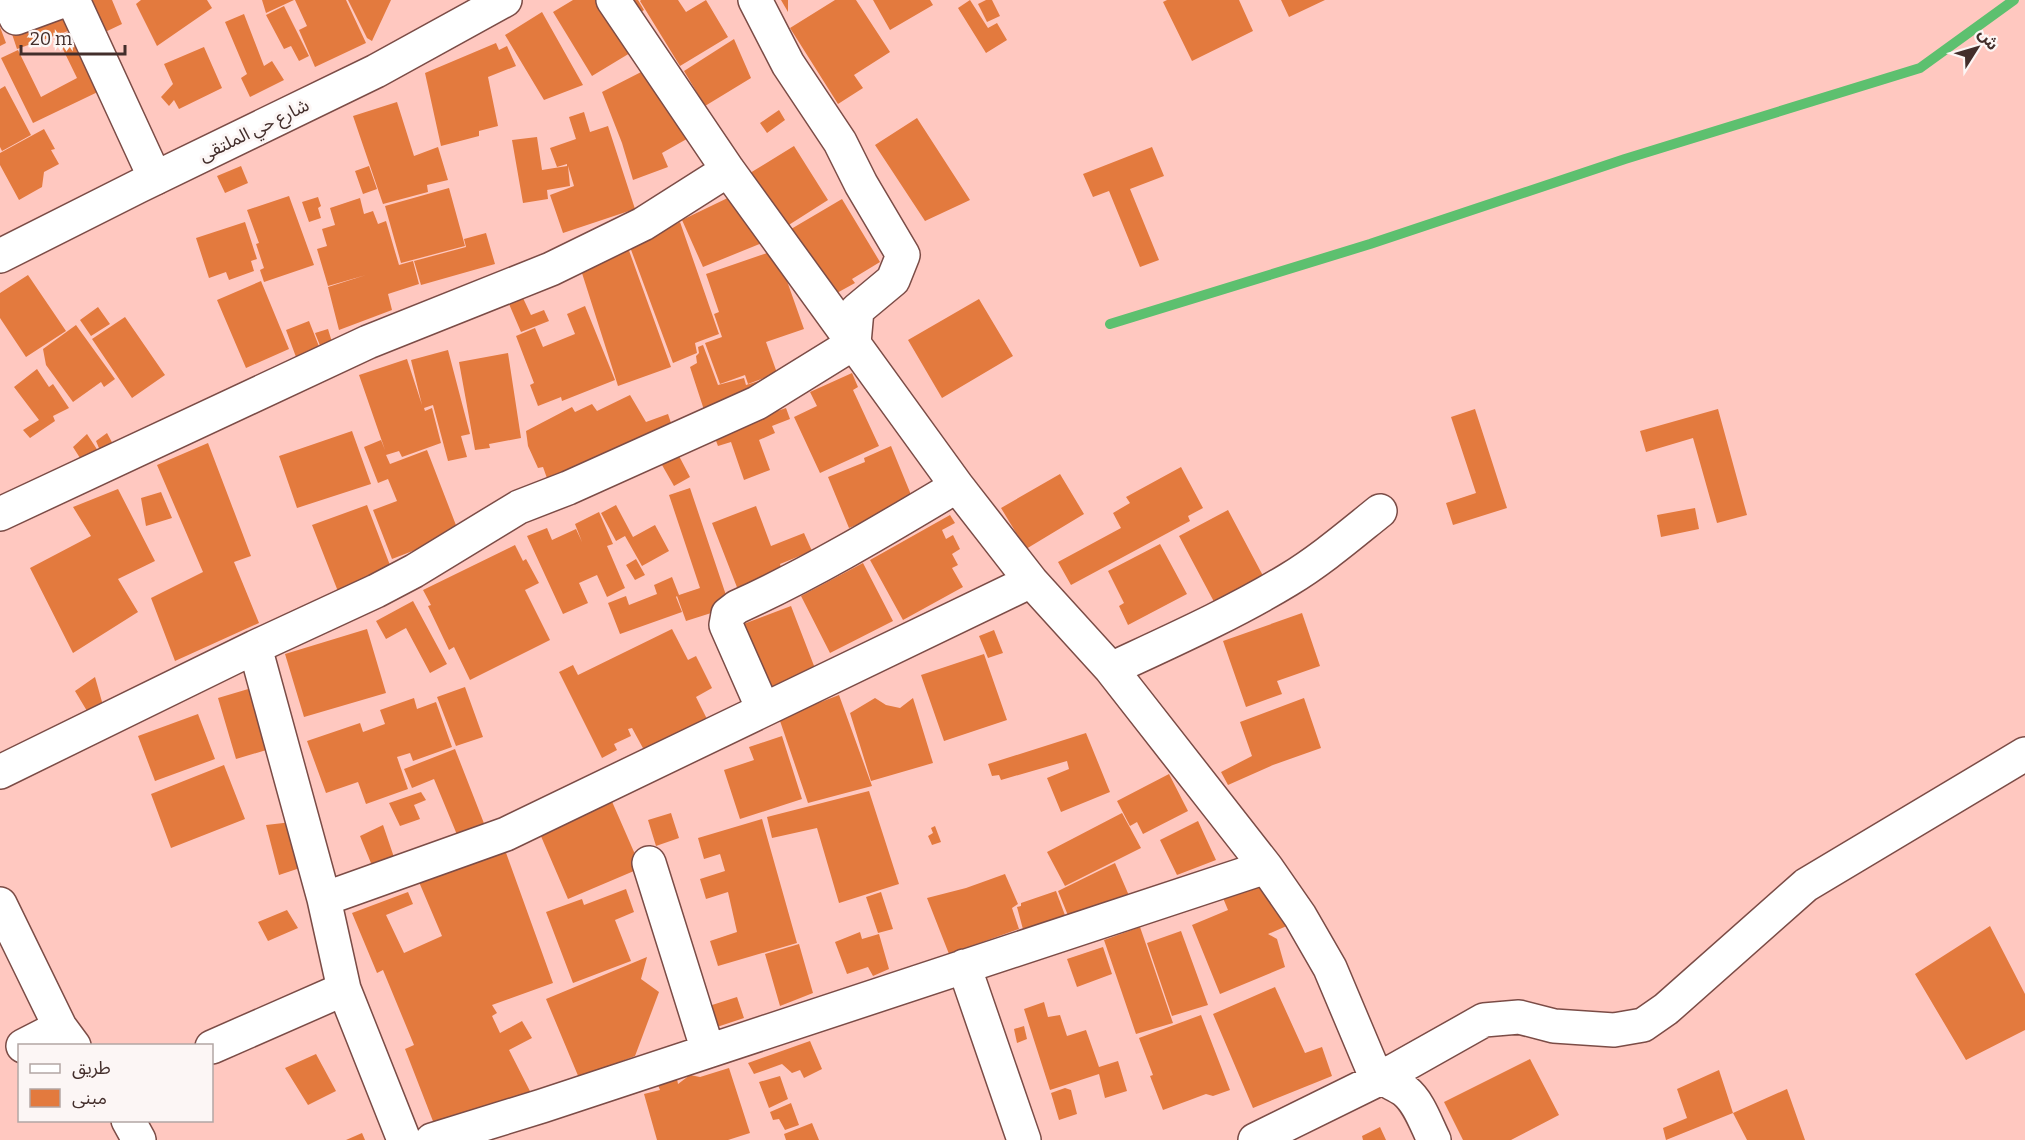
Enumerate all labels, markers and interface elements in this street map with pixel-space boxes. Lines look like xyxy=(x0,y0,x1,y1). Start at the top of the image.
scale bar xyxy=(21,18,124,56)
north arrow xyxy=(1947,18,2007,78)
text: ش xyxy=(1974,25,2003,54)
text: 20 m xyxy=(30,28,72,50)
street label: شارع حي الملتقى xyxy=(195,94,314,169)
legend xyxy=(18,1044,213,1122)
text: طريق xyxy=(72,1057,111,1079)
text: مبنى xyxy=(72,1087,107,1109)

